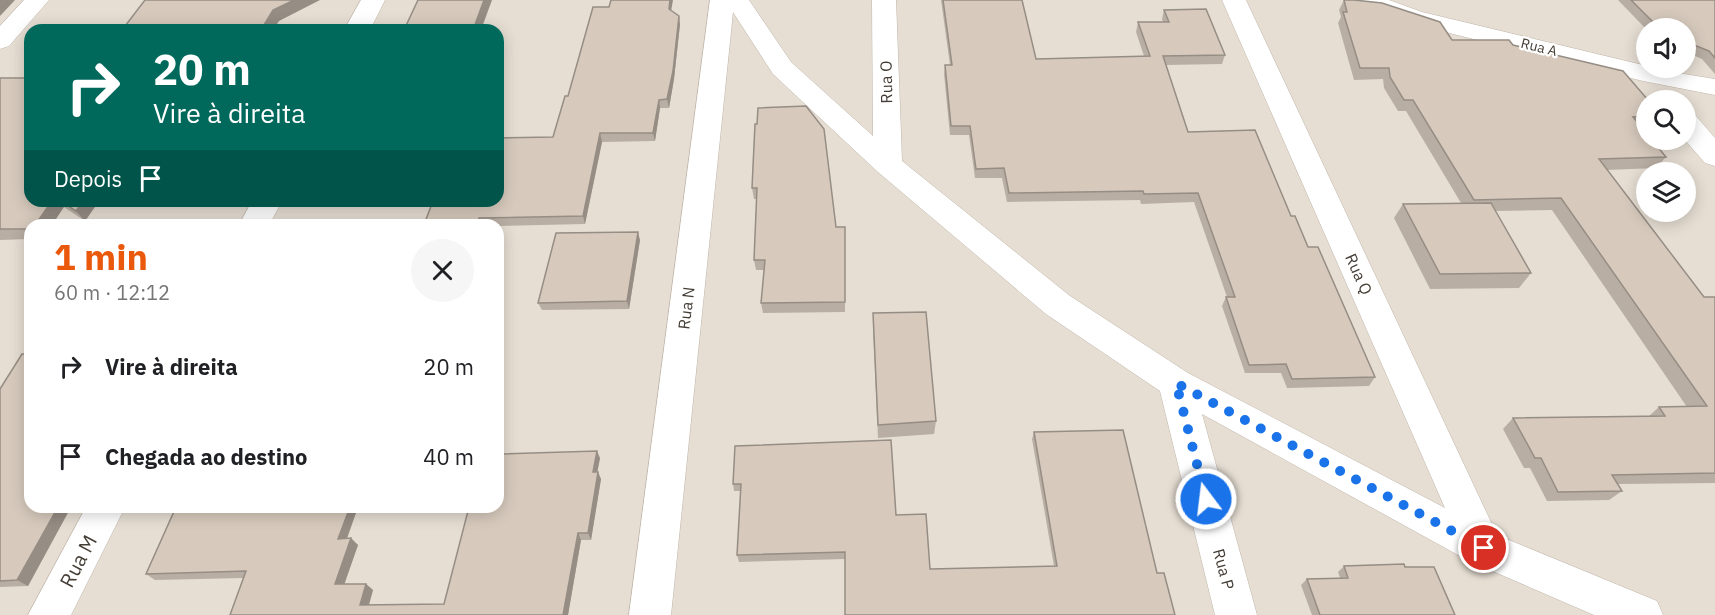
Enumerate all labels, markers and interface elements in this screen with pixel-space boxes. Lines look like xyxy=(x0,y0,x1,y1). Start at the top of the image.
map controls xyxy=(1636,18,1696,222)
button: sound xyxy=(1636,18,1696,78)
street label: Rua A xyxy=(1519,34,1559,60)
text: 20 m xyxy=(153,42,251,97)
icon: right xyxy=(54,48,132,126)
street label: Rua O xyxy=(876,60,896,104)
button: search xyxy=(1636,90,1696,150)
text: Vire à direita xyxy=(153,95,306,130)
icon: arrive xyxy=(134,162,167,195)
button: layers xyxy=(1636,162,1696,222)
text: Depois xyxy=(54,164,122,193)
text: 1 min xyxy=(54,233,148,280)
button: close xyxy=(411,239,474,302)
street label: Rua Q xyxy=(1341,250,1377,298)
text: 60 m · 12:12 xyxy=(54,279,170,306)
street label: Rua N xyxy=(673,285,699,331)
icon: right xyxy=(54,350,87,383)
text: Vire à direita xyxy=(105,352,238,381)
text: 20 m xyxy=(423,352,474,381)
icon: arrive xyxy=(54,440,87,473)
text: Chegada ao destino xyxy=(105,442,308,471)
text: 40 m xyxy=(423,442,474,471)
position arrow xyxy=(1174,467,1238,531)
pin xyxy=(1458,522,1509,573)
street label: Rua M xyxy=(53,530,103,592)
icon: arrive xyxy=(1467,531,1500,564)
street label: Rua P xyxy=(1209,546,1239,592)

